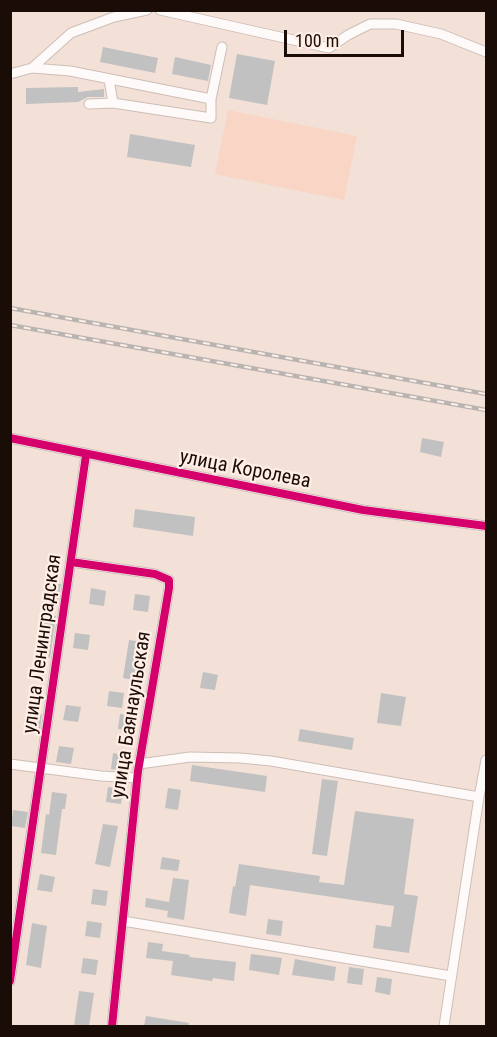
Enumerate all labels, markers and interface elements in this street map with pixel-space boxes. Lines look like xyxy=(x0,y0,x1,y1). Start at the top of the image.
scale bar xyxy=(287,18,407,56)
text: 100 m xyxy=(295,30,339,51)
street label: улица Королева xyxy=(177,446,313,494)
street label: улица Ленинградская xyxy=(19,553,67,735)
street label: улица Баянаульская xyxy=(107,630,157,800)

